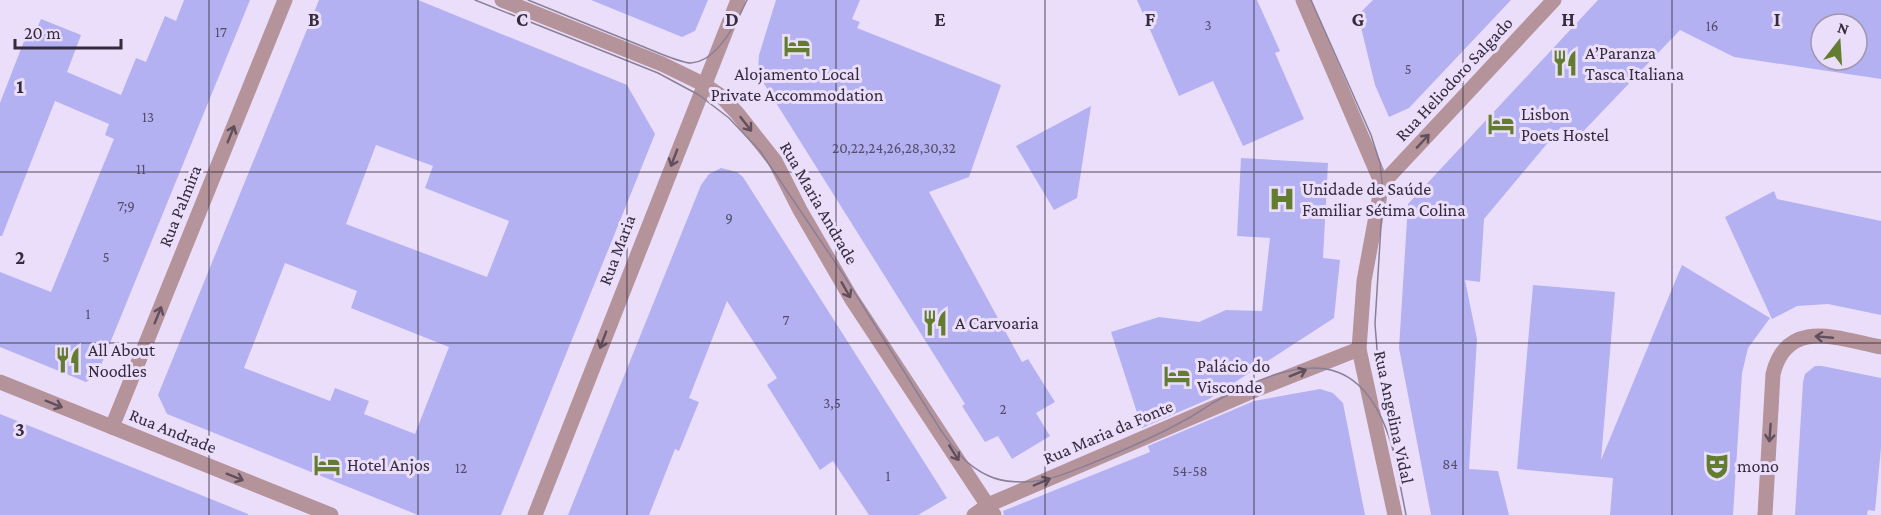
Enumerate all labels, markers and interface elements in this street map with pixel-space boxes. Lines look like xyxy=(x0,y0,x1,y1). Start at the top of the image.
text: B xyxy=(308,8,320,30)
text: C xyxy=(516,8,528,30)
text: D xyxy=(725,8,739,30)
text: E xyxy=(934,8,946,30)
text: F xyxy=(1145,8,1156,30)
text: G xyxy=(1352,8,1365,30)
text: H xyxy=(1561,8,1575,30)
text: I xyxy=(1774,8,1781,30)
scale bar xyxy=(15,12,122,50)
north arrow xyxy=(1809,12,1869,72)
street label: Rua Heliodoro Salgado xyxy=(1391,13,1517,145)
house number: 3 xyxy=(1204,17,1212,33)
house number: 16 xyxy=(1706,18,1718,34)
text: N xyxy=(1836,18,1851,38)
text: 20 m xyxy=(24,23,61,43)
house number: 17 xyxy=(215,24,227,40)
hotel icon: Alojamento Local Private Accommodation xyxy=(782,31,812,61)
place label: A’Paranza Tasca Italiana xyxy=(1585,43,1684,84)
restaurant icon: A’Paranza Tasca Italiana xyxy=(1550,48,1580,78)
house number: 5 xyxy=(1404,61,1412,77)
place label: Alojamento Local Private Accommodation xyxy=(711,64,884,105)
text: 1 xyxy=(16,75,24,97)
place label: Lisbon Poets Hostel xyxy=(1521,104,1609,145)
house number: 13 xyxy=(142,109,154,125)
hotel icon: Lisbon Poets Hostel xyxy=(1486,109,1516,139)
one-way arrow xyxy=(739,116,752,132)
one-way arrow xyxy=(226,125,237,144)
one-way arrow xyxy=(1415,134,1429,149)
street label: Rua Maria Andrade xyxy=(776,138,862,268)
house number: 20,22,24,26,28,30,32 xyxy=(832,140,956,156)
one-way arrow xyxy=(668,148,679,167)
house number: 11 xyxy=(136,161,146,177)
street label: Rua Palmira xyxy=(155,162,205,250)
place label: Unidade de Saúde Familiar Sétima Colina xyxy=(1302,179,1466,220)
hospital icon: Unidade de Saúde Familiar Sétima Colina xyxy=(1267,184,1297,214)
house number: 7;9 xyxy=(117,198,135,215)
house number: 9 xyxy=(725,210,733,226)
street label: Rua Maria xyxy=(594,212,640,288)
text: 2 xyxy=(15,246,25,268)
house number: 5 xyxy=(102,249,110,265)
one-way arrow xyxy=(841,281,853,298)
house number: 1 xyxy=(86,306,91,322)
one-way arrow xyxy=(153,306,164,324)
restaurant icon: A Carvoaria xyxy=(920,308,950,338)
house number: 7 xyxy=(783,312,790,328)
place label: A Carvoaria xyxy=(955,313,1039,333)
one-way arrow xyxy=(597,330,608,349)
one-way arrow xyxy=(1814,331,1834,342)
place label: All About Noodles xyxy=(88,340,156,381)
restaurant icon: All About Noodles xyxy=(53,345,83,375)
street label: Rua Angelina Vidal xyxy=(1370,349,1418,486)
place label: Palácio do Visconde xyxy=(1197,356,1270,397)
hotel icon: Palácio do Visconde xyxy=(1162,361,1192,391)
one-way arrow xyxy=(1289,367,1307,378)
house number: 3,5 xyxy=(823,395,841,411)
street label: Rua Maria da Fonte xyxy=(1040,396,1176,468)
one-way arrow xyxy=(45,399,63,410)
house number: 2 xyxy=(999,401,1007,417)
street label: Rua Andrade xyxy=(127,404,220,458)
text: 3 xyxy=(15,418,25,440)
one-way arrow xyxy=(1764,422,1775,442)
one-way arrow xyxy=(948,444,960,461)
hotel icon: Hotel Anjos xyxy=(312,450,342,480)
theatre icon: mono xyxy=(1702,451,1732,481)
place label: Hotel Anjos xyxy=(347,455,430,476)
house number: 84 xyxy=(1442,456,1458,472)
place label: mono xyxy=(1737,456,1779,476)
house number: 12 xyxy=(455,460,467,476)
house number: 54-58 xyxy=(1172,463,1208,479)
house number: 1 xyxy=(886,468,891,484)
one-way arrow xyxy=(225,472,244,483)
one-way arrow xyxy=(1032,476,1050,487)

